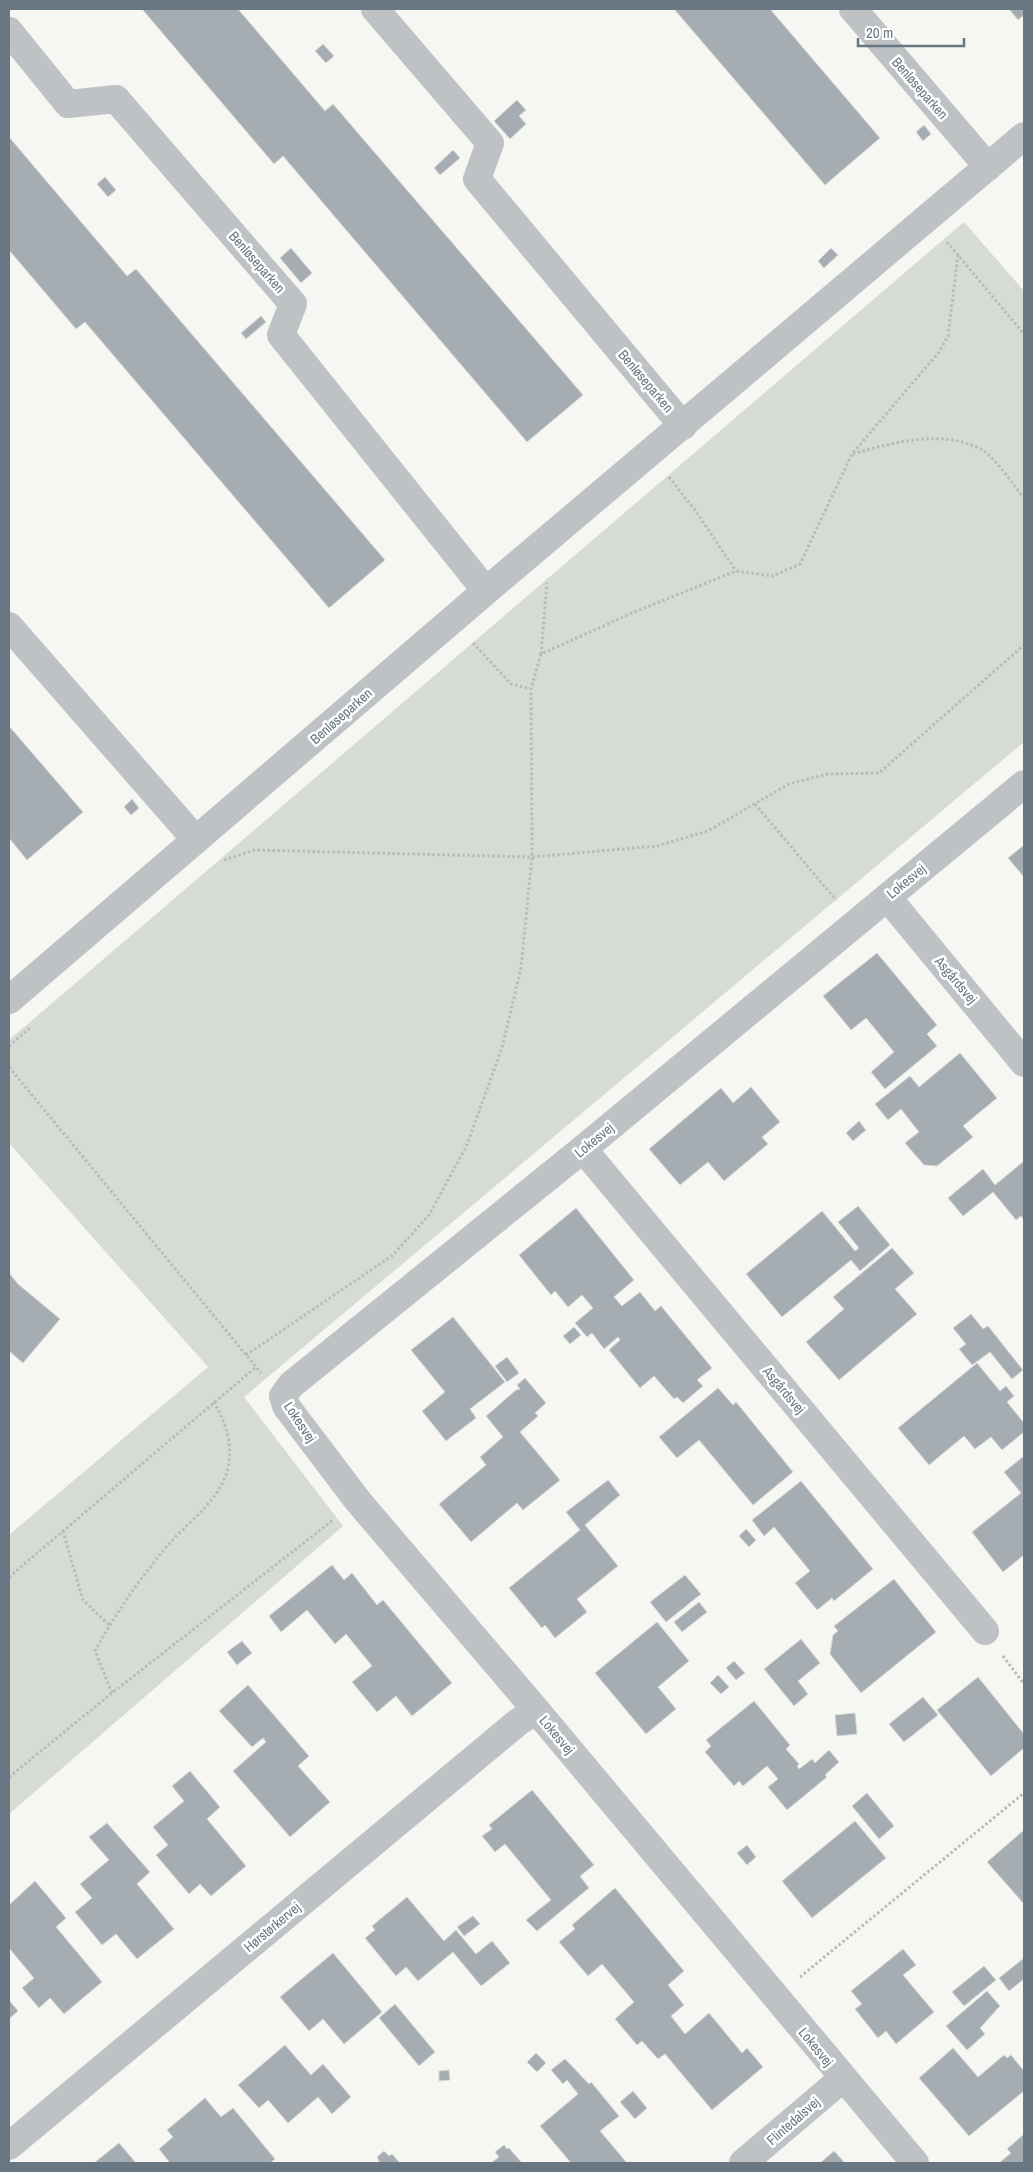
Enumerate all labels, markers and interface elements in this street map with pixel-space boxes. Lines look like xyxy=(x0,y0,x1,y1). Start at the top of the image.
scale bar xyxy=(858,15,964,47)
text: 20 m xyxy=(866,22,893,43)
street label: Benløseparken xyxy=(888,53,952,123)
street label: Benløseparken xyxy=(225,227,289,297)
street label: Benløseparken xyxy=(614,346,678,416)
street label: Benløseparken xyxy=(306,684,376,748)
street label: Lokesvej xyxy=(883,860,929,902)
street label: Asgårdsvej xyxy=(930,952,981,1008)
street label: Lokesvej xyxy=(571,1119,617,1161)
street label: Asgårdsvej xyxy=(758,1362,809,1418)
street label: Lokesvej xyxy=(280,1398,320,1446)
street label: Lokesvej xyxy=(536,1712,578,1758)
street label: Hørstørkervej xyxy=(240,1898,304,1956)
street label: Lokesvej xyxy=(795,2024,837,2070)
street label: Flintedalsvej xyxy=(763,2093,823,2149)

